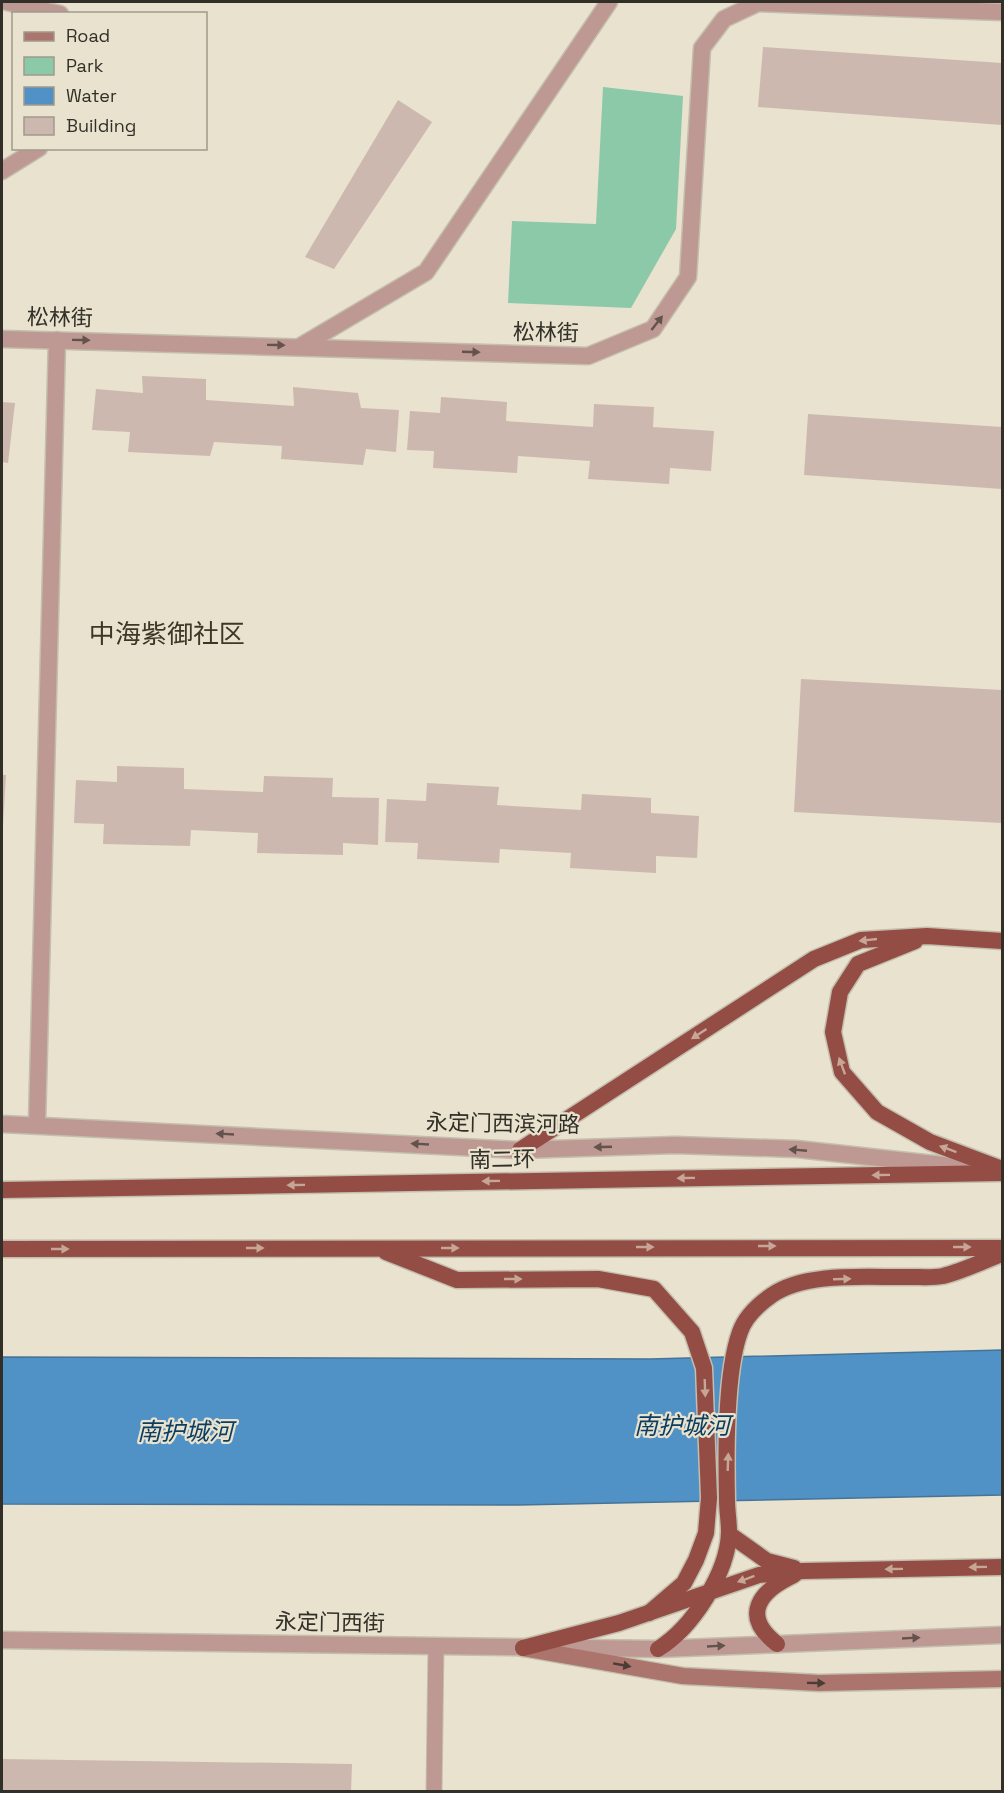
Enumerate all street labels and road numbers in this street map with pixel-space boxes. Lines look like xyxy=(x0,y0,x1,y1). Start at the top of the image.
street label: 松林街 xyxy=(27,302,93,332)
street label: 松林街 xyxy=(513,317,579,347)
street label: 永定门西滨河路 xyxy=(426,1108,580,1138)
street label: 南二环 xyxy=(469,1144,535,1174)
street label: 永定门西街 xyxy=(275,1607,385,1637)

